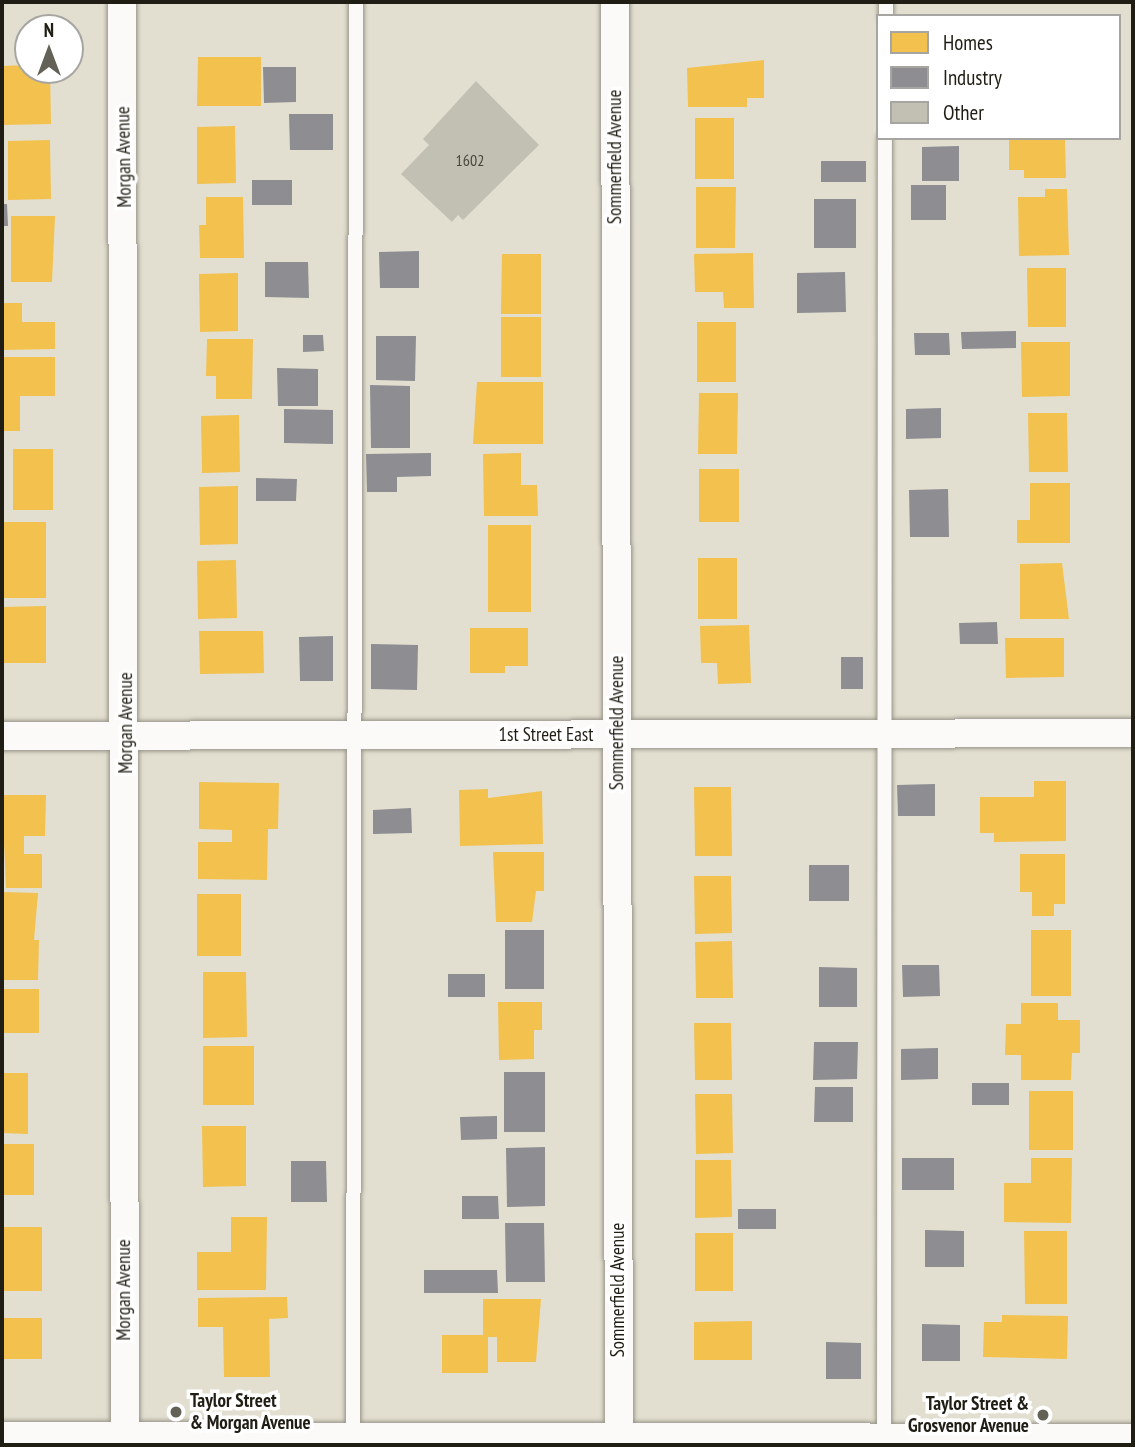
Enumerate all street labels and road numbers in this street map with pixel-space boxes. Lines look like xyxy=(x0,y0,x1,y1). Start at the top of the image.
street label: Sommerfield Avenue xyxy=(604,89,626,225)
street label: Morgan Avenue xyxy=(112,106,136,208)
street label: Sommerfield Avenue xyxy=(606,655,628,791)
street label: Morgan Avenue xyxy=(115,672,137,774)
street label: 1st Street East xyxy=(499,724,593,746)
street label: Sommerfield Avenue xyxy=(607,1222,629,1358)
street label: Morgan Avenue xyxy=(113,1239,135,1341)

